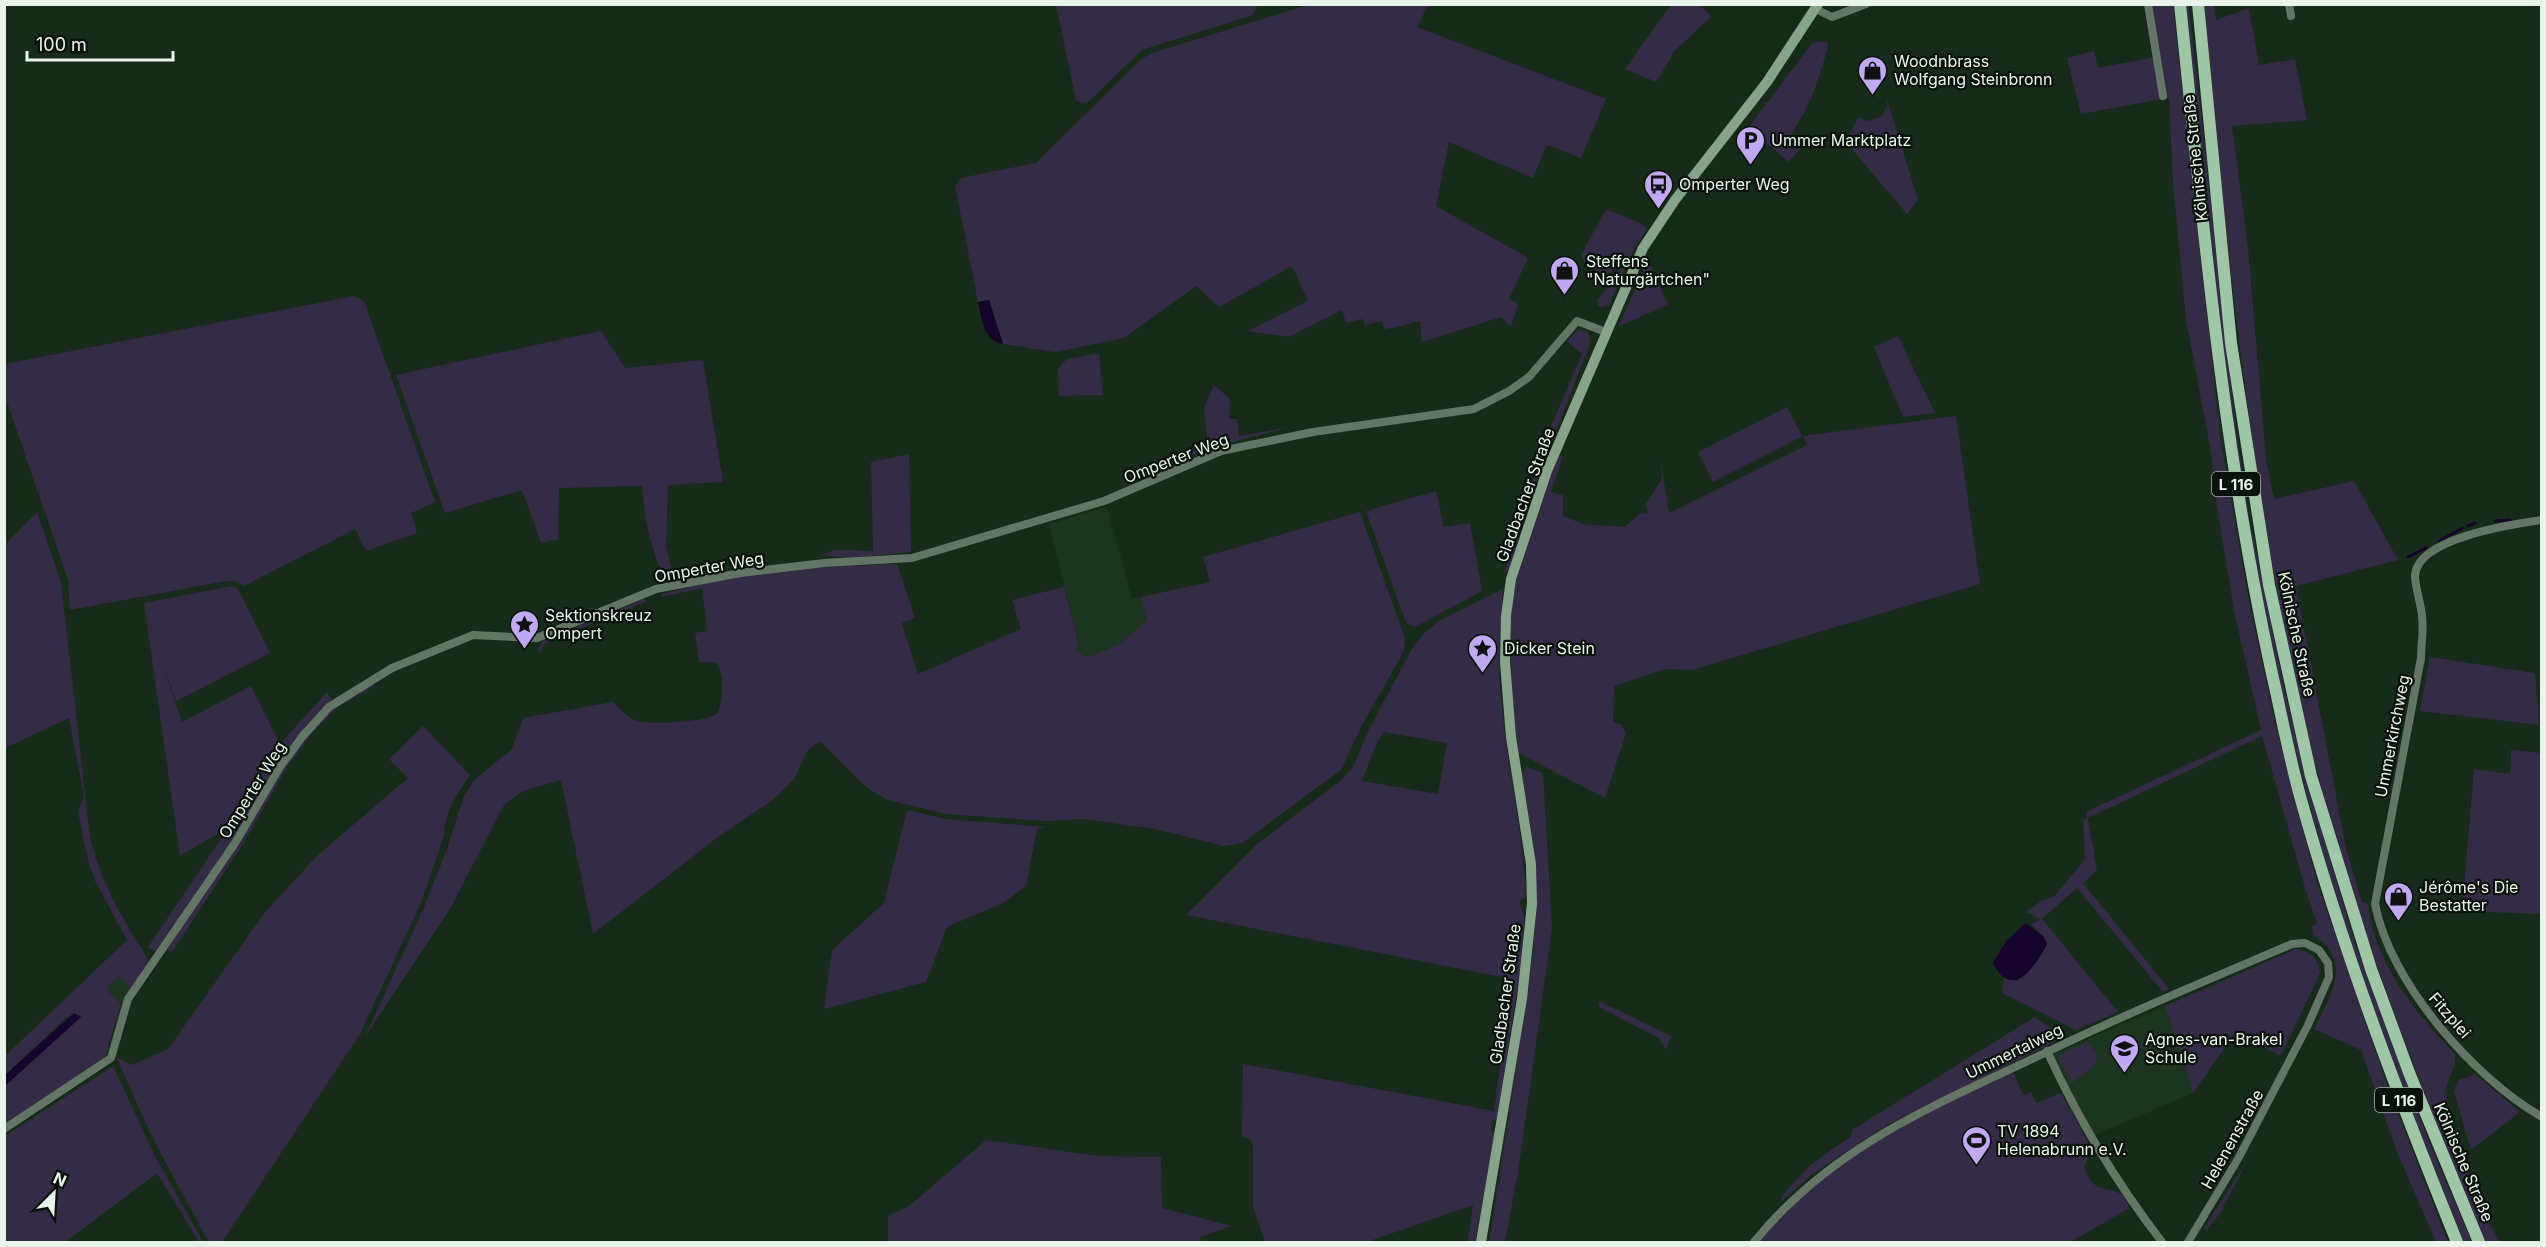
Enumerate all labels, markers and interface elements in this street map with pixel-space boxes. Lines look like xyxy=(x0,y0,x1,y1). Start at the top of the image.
scale bar xyxy=(27,24,172,62)
text: 100 m xyxy=(36,34,87,55)
place label: Woodnbrass Wolfgang Steinbronn xyxy=(1894,51,2053,89)
shop icon: Woodnbrass Wolfgang Steinbronn xyxy=(1857,54,1889,96)
street label: Kölnische Straße xyxy=(2178,94,2212,222)
parking icon: Ummer Marktplatz xyxy=(1734,124,1766,166)
place label: Ummer Marktplatz xyxy=(1771,130,1911,150)
bus stop icon: Omperter Weg xyxy=(1642,168,1674,210)
place label: Omperter Weg xyxy=(1679,174,1790,194)
place label: Steffens "Naturgärtchen" xyxy=(1586,251,1710,289)
shop icon: Steffens "Naturgärtchen" xyxy=(1549,254,1581,296)
street label: Gladbacher Straße xyxy=(1491,425,1559,565)
street label: Omperter Weg xyxy=(1121,429,1231,487)
road number: L 116 xyxy=(2212,472,2260,496)
street label: Omperter Weg xyxy=(653,548,765,586)
street label: Kölnische Straße xyxy=(2274,570,2320,698)
place label: Sektionskreuz Ompert xyxy=(545,605,652,643)
place icon: Sektionskreuz Ompert xyxy=(508,608,540,650)
place icon: Dicker Stein xyxy=(1467,632,1499,674)
place label: Dicker Stein xyxy=(1504,638,1595,658)
street label: Ummerkirchweg xyxy=(2370,673,2414,799)
street label: Omperter Weg xyxy=(214,738,290,842)
place label: Jérôme's Die Bestatter xyxy=(2419,877,2518,915)
shop icon: Jérôme's Die Bestatter xyxy=(2382,880,2414,922)
street label: Gladbacher Straße xyxy=(1485,922,1525,1066)
street label: Fitzplei xyxy=(2425,988,2475,1042)
street label: Ummertalweg xyxy=(1962,1019,2066,1083)
place label: Agnes-van-Brakel Schule xyxy=(2145,1029,2282,1067)
school or university icon: Agnes-van-Brakel Schule xyxy=(2108,1032,2140,1074)
street label: Helenenstraße xyxy=(2196,1086,2268,1192)
road number: L 116 xyxy=(2375,1088,2423,1112)
street label: Kölnische Straße xyxy=(2430,1099,2498,1225)
place label: TV 1894 Helenabrunn e.V. xyxy=(1997,1121,2127,1159)
sports icon: TV 1894 Helenabrunn e.V. xyxy=(1960,1124,1992,1166)
north arrow xyxy=(24,1163,84,1223)
text: N xyxy=(50,1168,70,1191)

